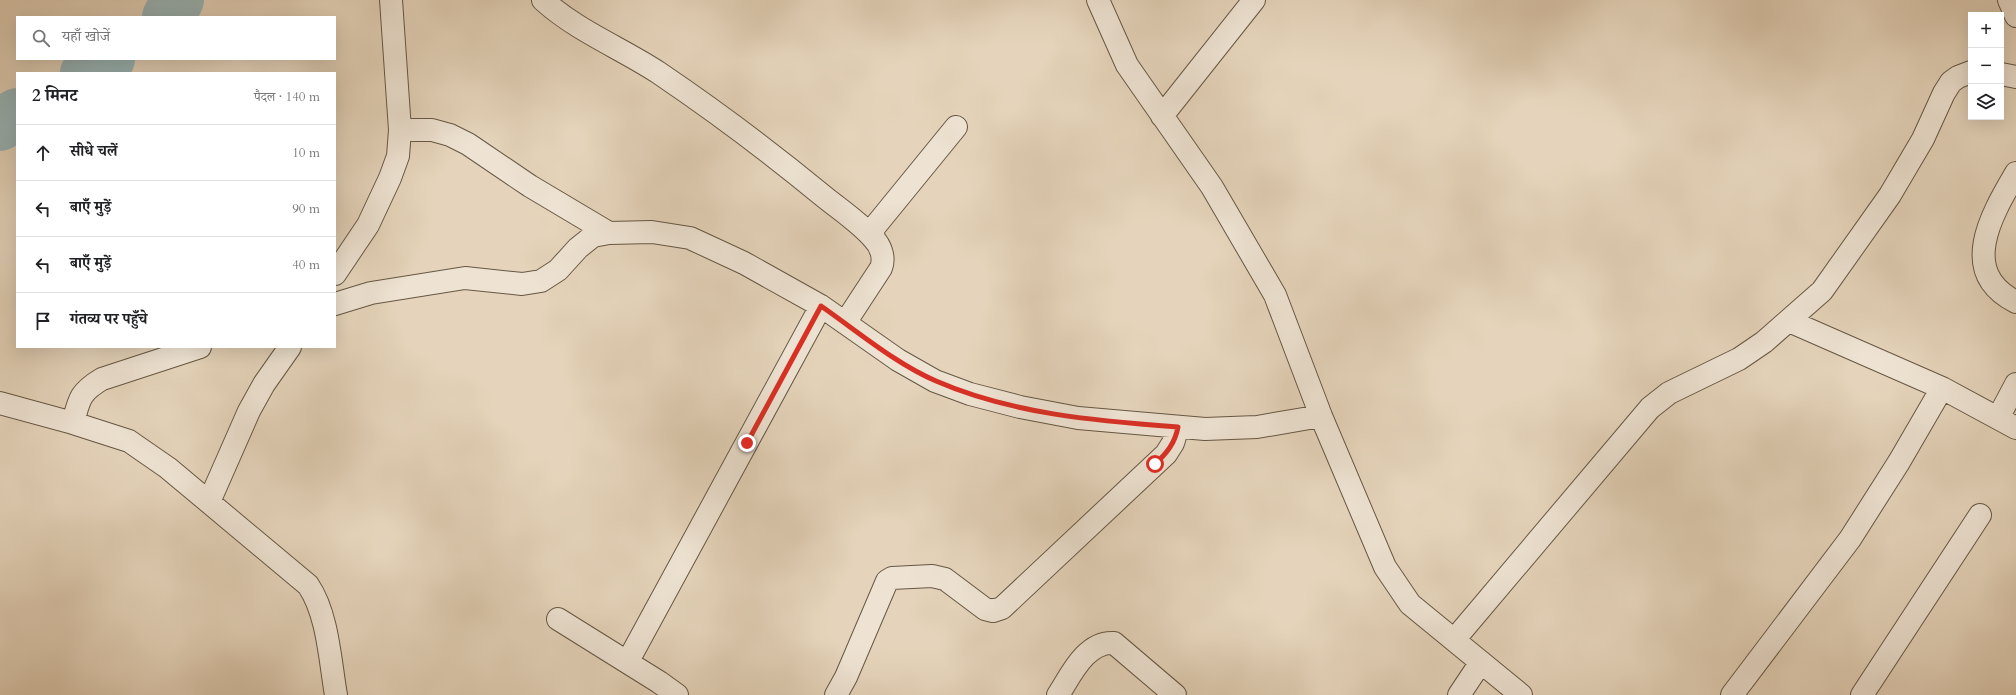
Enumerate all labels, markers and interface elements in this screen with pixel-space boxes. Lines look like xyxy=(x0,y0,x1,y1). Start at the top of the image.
map controls xyxy=(1968,12,2004,120)
button: + xyxy=(1968,12,2004,48)
search box xyxy=(16,16,336,60)
text: यहाँ खोजें xyxy=(62,26,110,46)
icon: search xyxy=(30,27,52,49)
button: − xyxy=(1968,48,2004,84)
text: 2 मिनट xyxy=(32,84,78,107)
button: layers xyxy=(1968,84,2004,120)
text: पैदल · 140 m xyxy=(254,88,320,106)
text: सीधे चलें xyxy=(70,141,118,161)
icon: ahead xyxy=(32,142,54,164)
text: 10 m xyxy=(292,144,320,162)
text: बाएँ मुड़ें xyxy=(70,197,111,217)
icon: left xyxy=(32,198,54,220)
text: 90 m xyxy=(292,200,320,218)
text: बाएँ मुड़ें xyxy=(70,253,111,273)
icon: left xyxy=(32,254,54,276)
text: 40 m xyxy=(292,256,320,274)
text: गंतव्य पर पहुँचे xyxy=(70,309,147,329)
icon: arrive xyxy=(32,310,54,332)
route end xyxy=(738,434,756,452)
route start xyxy=(1146,455,1164,473)

